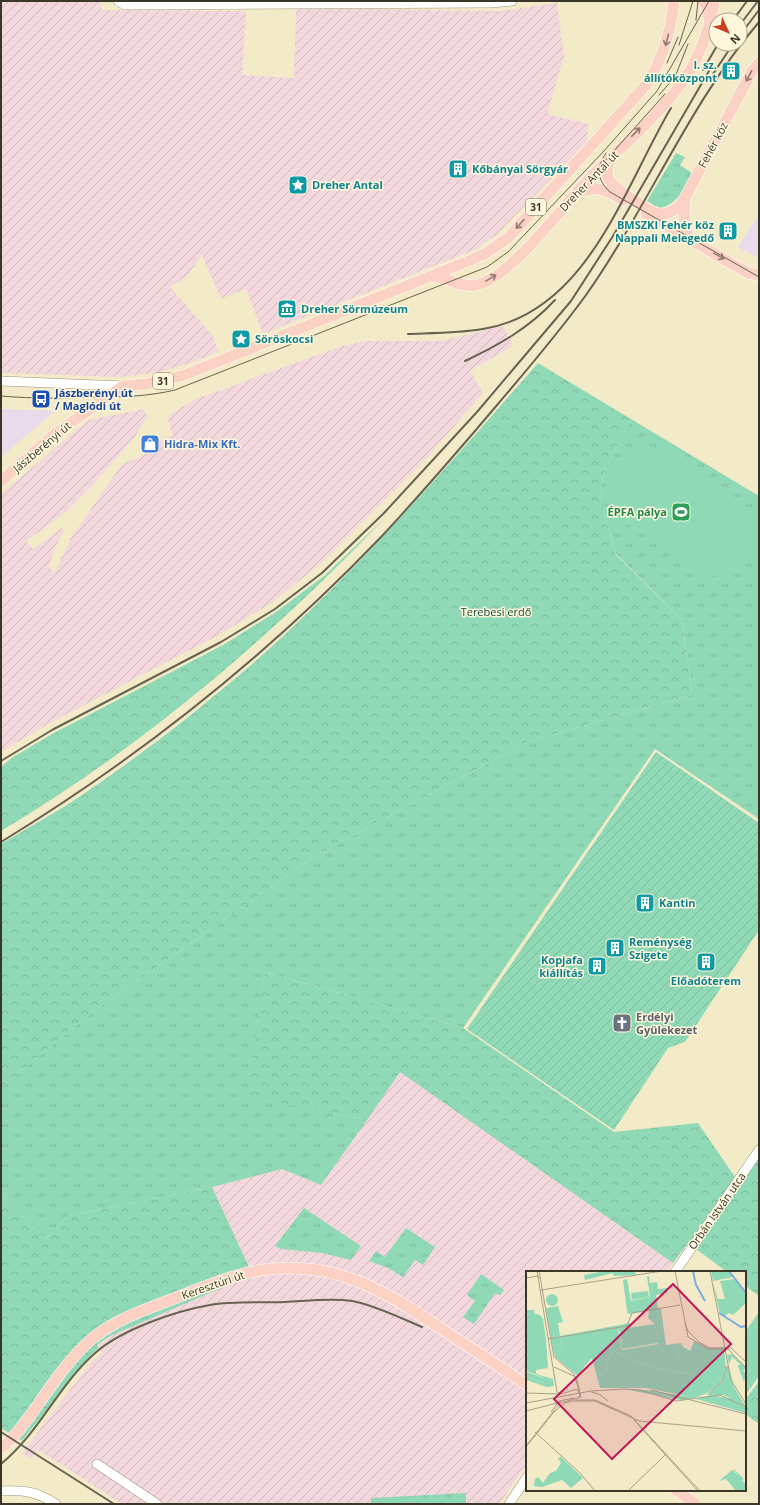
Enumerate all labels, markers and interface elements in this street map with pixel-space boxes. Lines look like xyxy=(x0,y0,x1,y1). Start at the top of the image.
north arrow xyxy=(708,12,748,52)
text: N xyxy=(727,31,744,48)
one-way arrow xyxy=(663,33,670,46)
place label: I. sz. állítóközpont xyxy=(644,57,717,85)
building icon: I. sz. állítóközpont xyxy=(720,60,742,82)
one-way arrow xyxy=(745,70,752,82)
street label: Fehér köz xyxy=(694,119,731,170)
one-way arrow xyxy=(631,127,641,137)
street label: Dreher Antal út xyxy=(556,147,622,214)
building icon: Kőbányai Sörgyár xyxy=(447,158,469,180)
place label: Kőbányai Sörgyár xyxy=(472,161,568,176)
place icon: Dreher Antal xyxy=(287,174,309,196)
place label: Dreher Antal xyxy=(312,177,383,192)
road number: 31 xyxy=(526,199,546,215)
place label: BMSZKI Fehér köz Nappali Melegedő xyxy=(615,217,715,245)
one-way arrow xyxy=(516,219,525,229)
building icon: BMSZKI Fehér köz Nappali Melegedő xyxy=(717,220,739,242)
one-way arrow xyxy=(712,252,724,260)
one-way arrow xyxy=(485,273,497,281)
museum icon: Dreher Sörmúzeum xyxy=(276,298,298,320)
place label: Dreher Sörmúzeum xyxy=(301,301,408,316)
place icon: Söröskocsi xyxy=(230,328,252,350)
place label: Söröskocsi xyxy=(255,331,313,346)
road number: 31 xyxy=(153,373,173,389)
place label: Jászberényi út / Maglódi út xyxy=(54,385,133,413)
bus stop icon: Jászberényi út / Maglódi út xyxy=(30,388,52,410)
street label: Jászberényi út xyxy=(9,418,74,476)
shop icon: Hidra-Mix Kft. xyxy=(139,433,161,455)
place label: Hidra-Mix Kft. xyxy=(164,436,240,451)
sports icon: ÉPFA pálya xyxy=(670,501,692,523)
place label: ÉPFA pálya xyxy=(608,504,667,519)
park label: Terebesi erdő xyxy=(461,604,532,619)
building icon: Kantin xyxy=(634,892,656,914)
place label: Kantin xyxy=(659,895,696,910)
place label: Reménység Szigete xyxy=(629,934,693,962)
building icon: Reménység Szigete xyxy=(604,937,626,959)
building icon: Előadóterem xyxy=(695,951,717,973)
place label: Kopjafa kiállítás xyxy=(539,952,584,980)
building icon: Kopjafa kiállítás xyxy=(586,955,608,977)
place label: Előadóterem xyxy=(671,973,741,988)
place label: Erdélyi Gyülekezet xyxy=(636,1009,697,1037)
church icon: Erdélyi Gyülekezet xyxy=(611,1012,633,1034)
street label: Orbán István utca xyxy=(684,1169,749,1252)
street label: Keresztúri út xyxy=(179,1267,246,1302)
inset map xyxy=(526,1271,746,1491)

